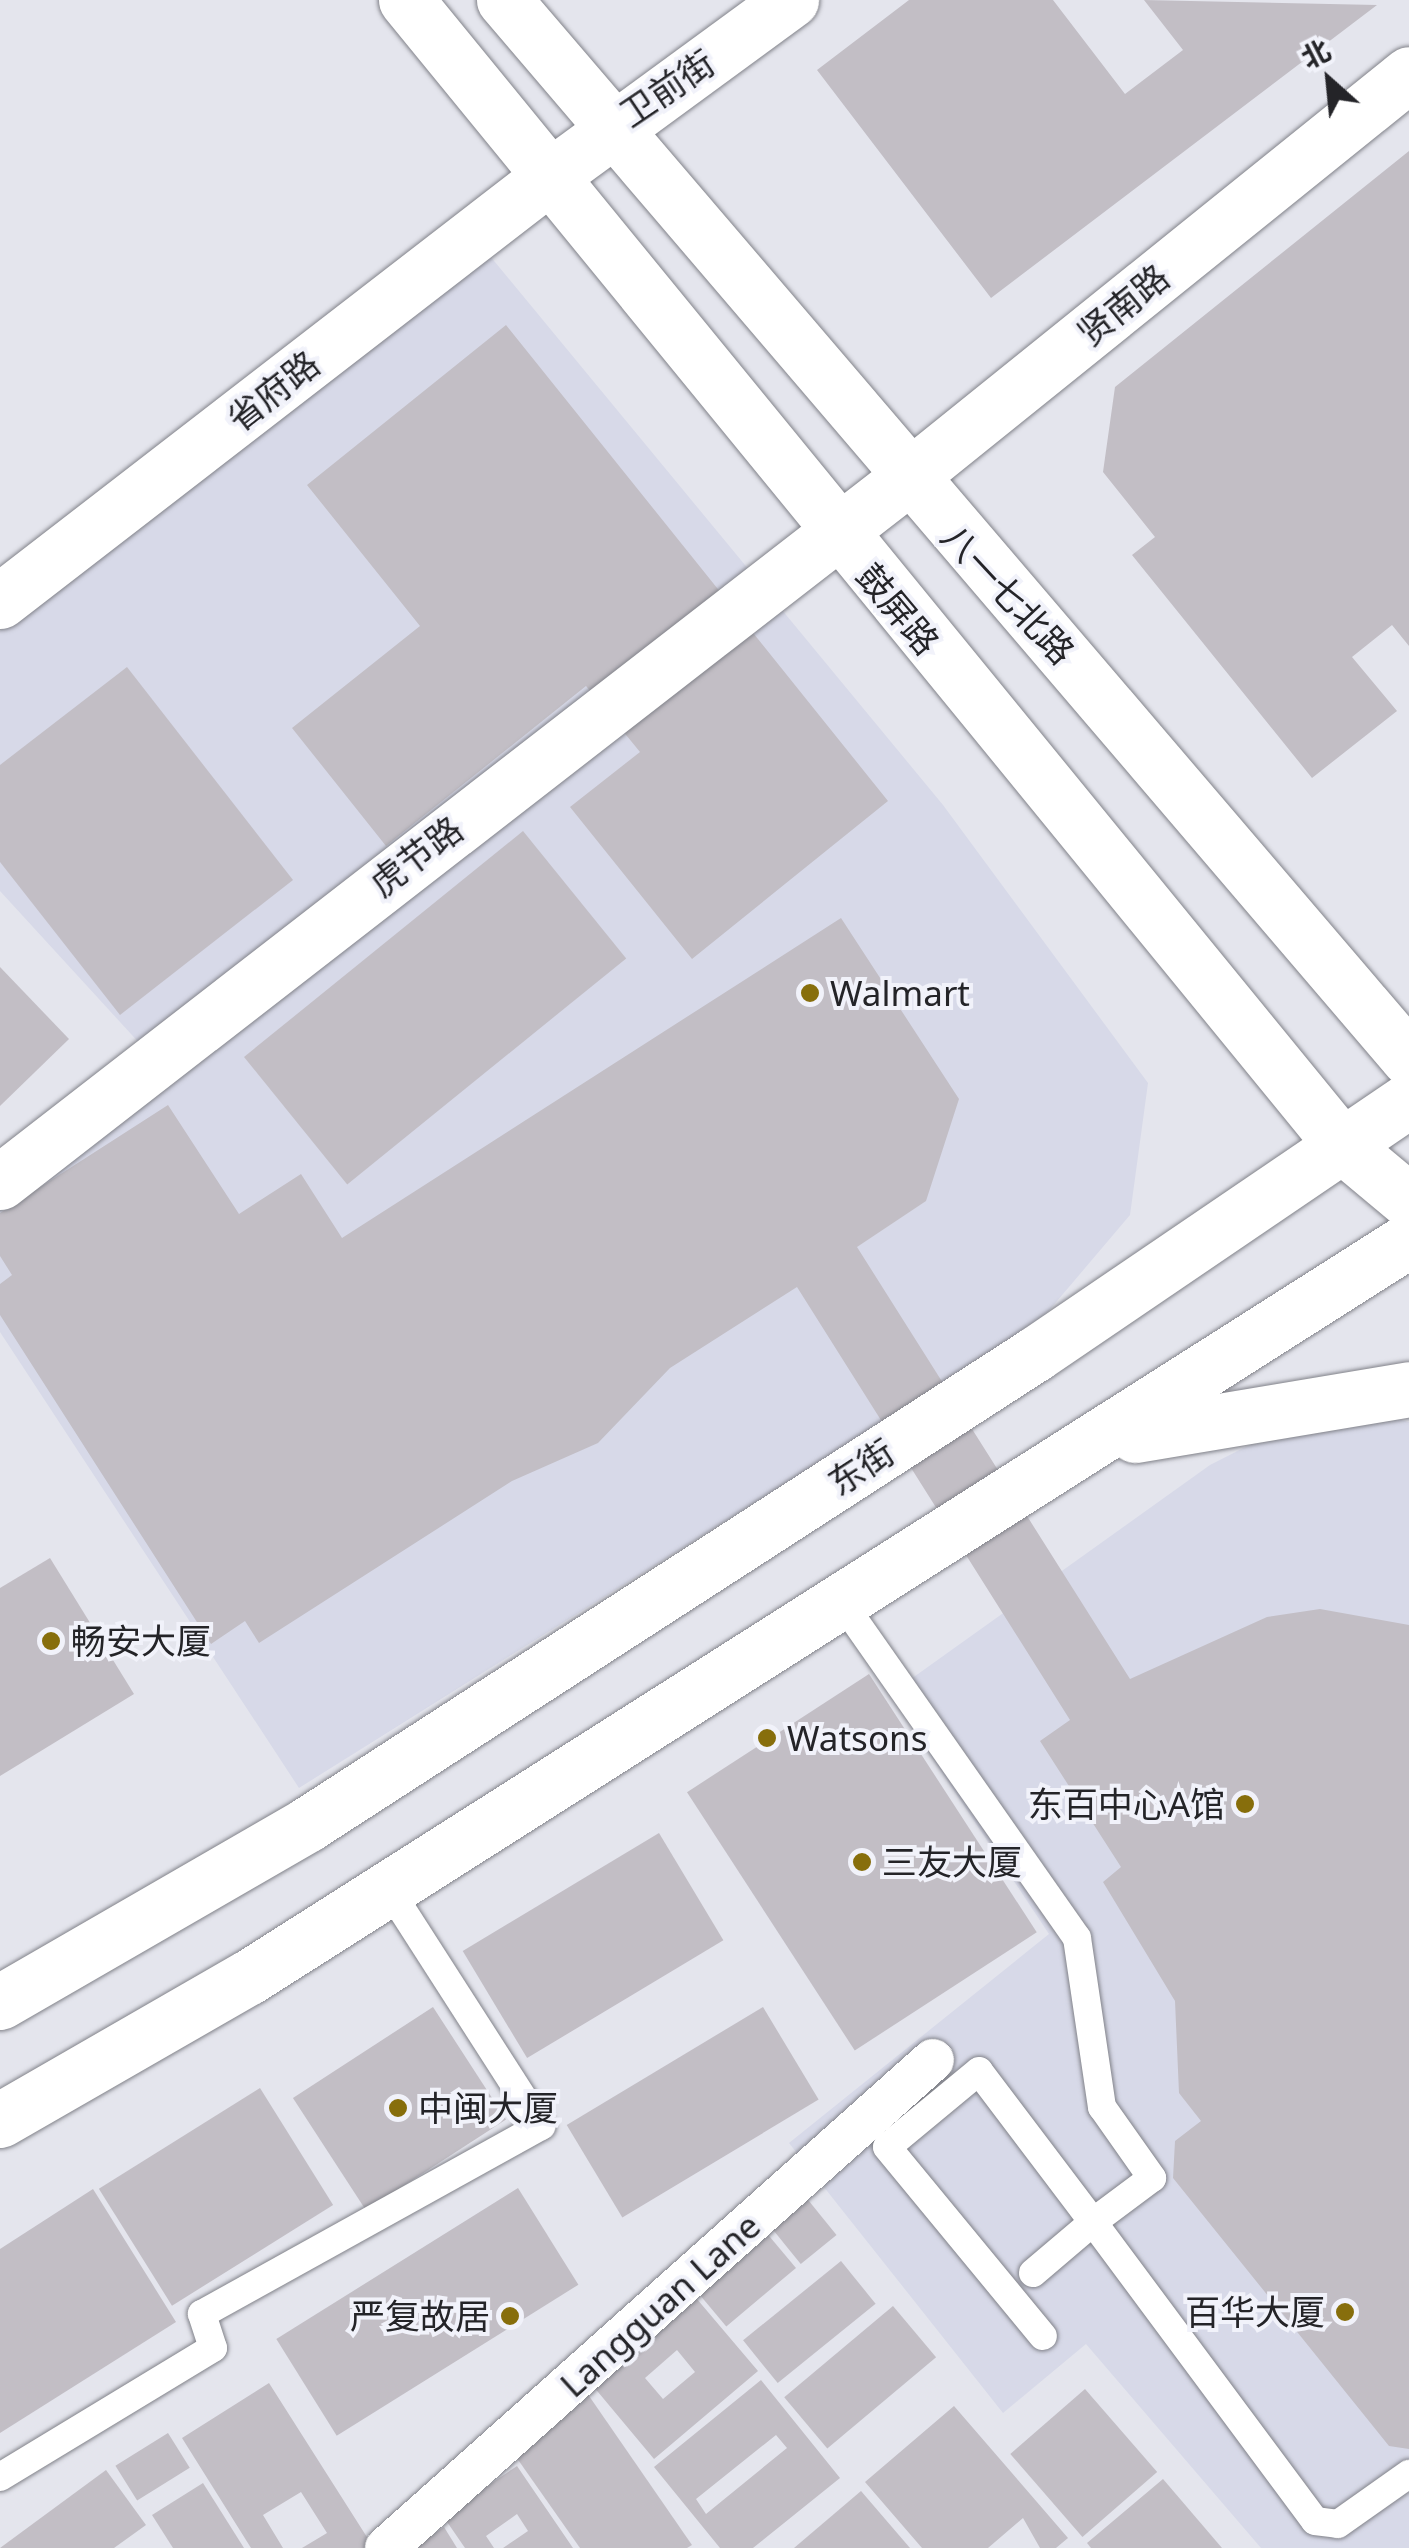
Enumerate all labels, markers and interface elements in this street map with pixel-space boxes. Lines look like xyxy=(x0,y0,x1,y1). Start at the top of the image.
north arrow xyxy=(1279,30,1379,130)
text: 北 xyxy=(1294,30,1336,77)
street label: 卫前街 xyxy=(612,41,722,135)
street label: 贤南路 xyxy=(1069,256,1177,354)
street label: 省府路 xyxy=(219,342,327,440)
street label: 八一七北路 xyxy=(933,516,1083,672)
street label: 鼓屏路 xyxy=(848,555,948,663)
street label: 虎节路 xyxy=(361,808,471,904)
place label: Walmart xyxy=(830,972,970,1014)
marker: Walmart xyxy=(799,982,821,1004)
street label: 东街 xyxy=(820,1430,902,1504)
place label: 畅安大厦 xyxy=(71,1620,211,1662)
marker: 畅安大厦 xyxy=(40,1630,62,1652)
place label: Watsons xyxy=(787,1717,927,1759)
marker: Watsons xyxy=(756,1727,778,1749)
place label: 东百中心A馆 xyxy=(1028,1783,1225,1825)
marker: 东百中心A馆 xyxy=(1234,1793,1256,1815)
place label: 三友大厦 xyxy=(882,1841,1022,1883)
marker: 三友大厦 xyxy=(851,1851,873,1873)
place label: 中闽大厦 xyxy=(418,2087,558,2129)
marker: 中闽大厦 xyxy=(387,2097,409,2119)
street label: Langguan Lane xyxy=(552,2204,768,2406)
place label: 百华大厦 xyxy=(1185,2291,1325,2333)
place label: 严复故居 xyxy=(350,2295,490,2337)
marker: 百华大厦 xyxy=(1334,2301,1356,2323)
marker: 严复故居 xyxy=(499,2305,521,2327)

